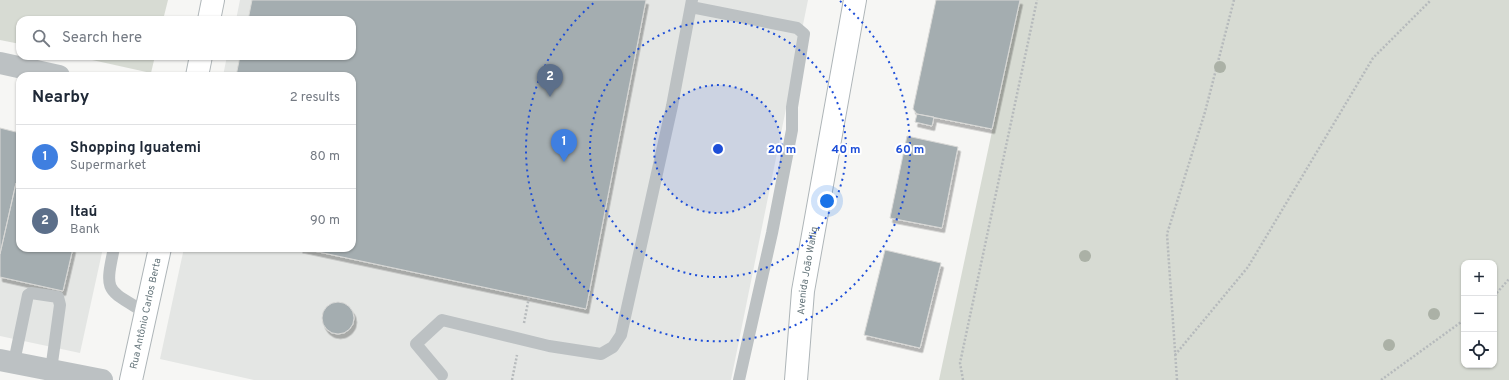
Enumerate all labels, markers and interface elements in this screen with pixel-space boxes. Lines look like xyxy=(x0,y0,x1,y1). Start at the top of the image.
search box xyxy=(16,16,356,60)
icon: search xyxy=(30,27,52,49)
text: Search here xyxy=(62,29,142,48)
pin: 2 xyxy=(537,64,563,97)
text: Nearby xyxy=(32,87,89,109)
text: 2 results xyxy=(290,90,340,106)
pin: 1 xyxy=(551,129,577,162)
text: Shopping Iguatemi xyxy=(70,139,201,158)
centre of rings xyxy=(711,142,725,156)
text: 20 m xyxy=(768,142,796,158)
text: 40 m xyxy=(831,142,861,158)
text: 60 m xyxy=(896,142,924,158)
text: 1 xyxy=(42,149,48,165)
text: 80 m xyxy=(310,149,340,165)
text: Supermarket xyxy=(70,158,146,174)
your location xyxy=(817,191,837,211)
text: Itaú xyxy=(70,203,97,222)
text: 2 xyxy=(41,213,49,229)
text: 90 m xyxy=(310,213,340,229)
text: Bank xyxy=(70,222,100,238)
street label: Avenida João Wallig xyxy=(795,226,821,315)
street label: Rua Antônio Carlos Berta xyxy=(127,257,164,370)
map controls xyxy=(1461,260,1497,368)
button: + xyxy=(1461,260,1497,296)
button: − xyxy=(1461,296,1497,332)
button: locate xyxy=(1461,332,1497,368)

